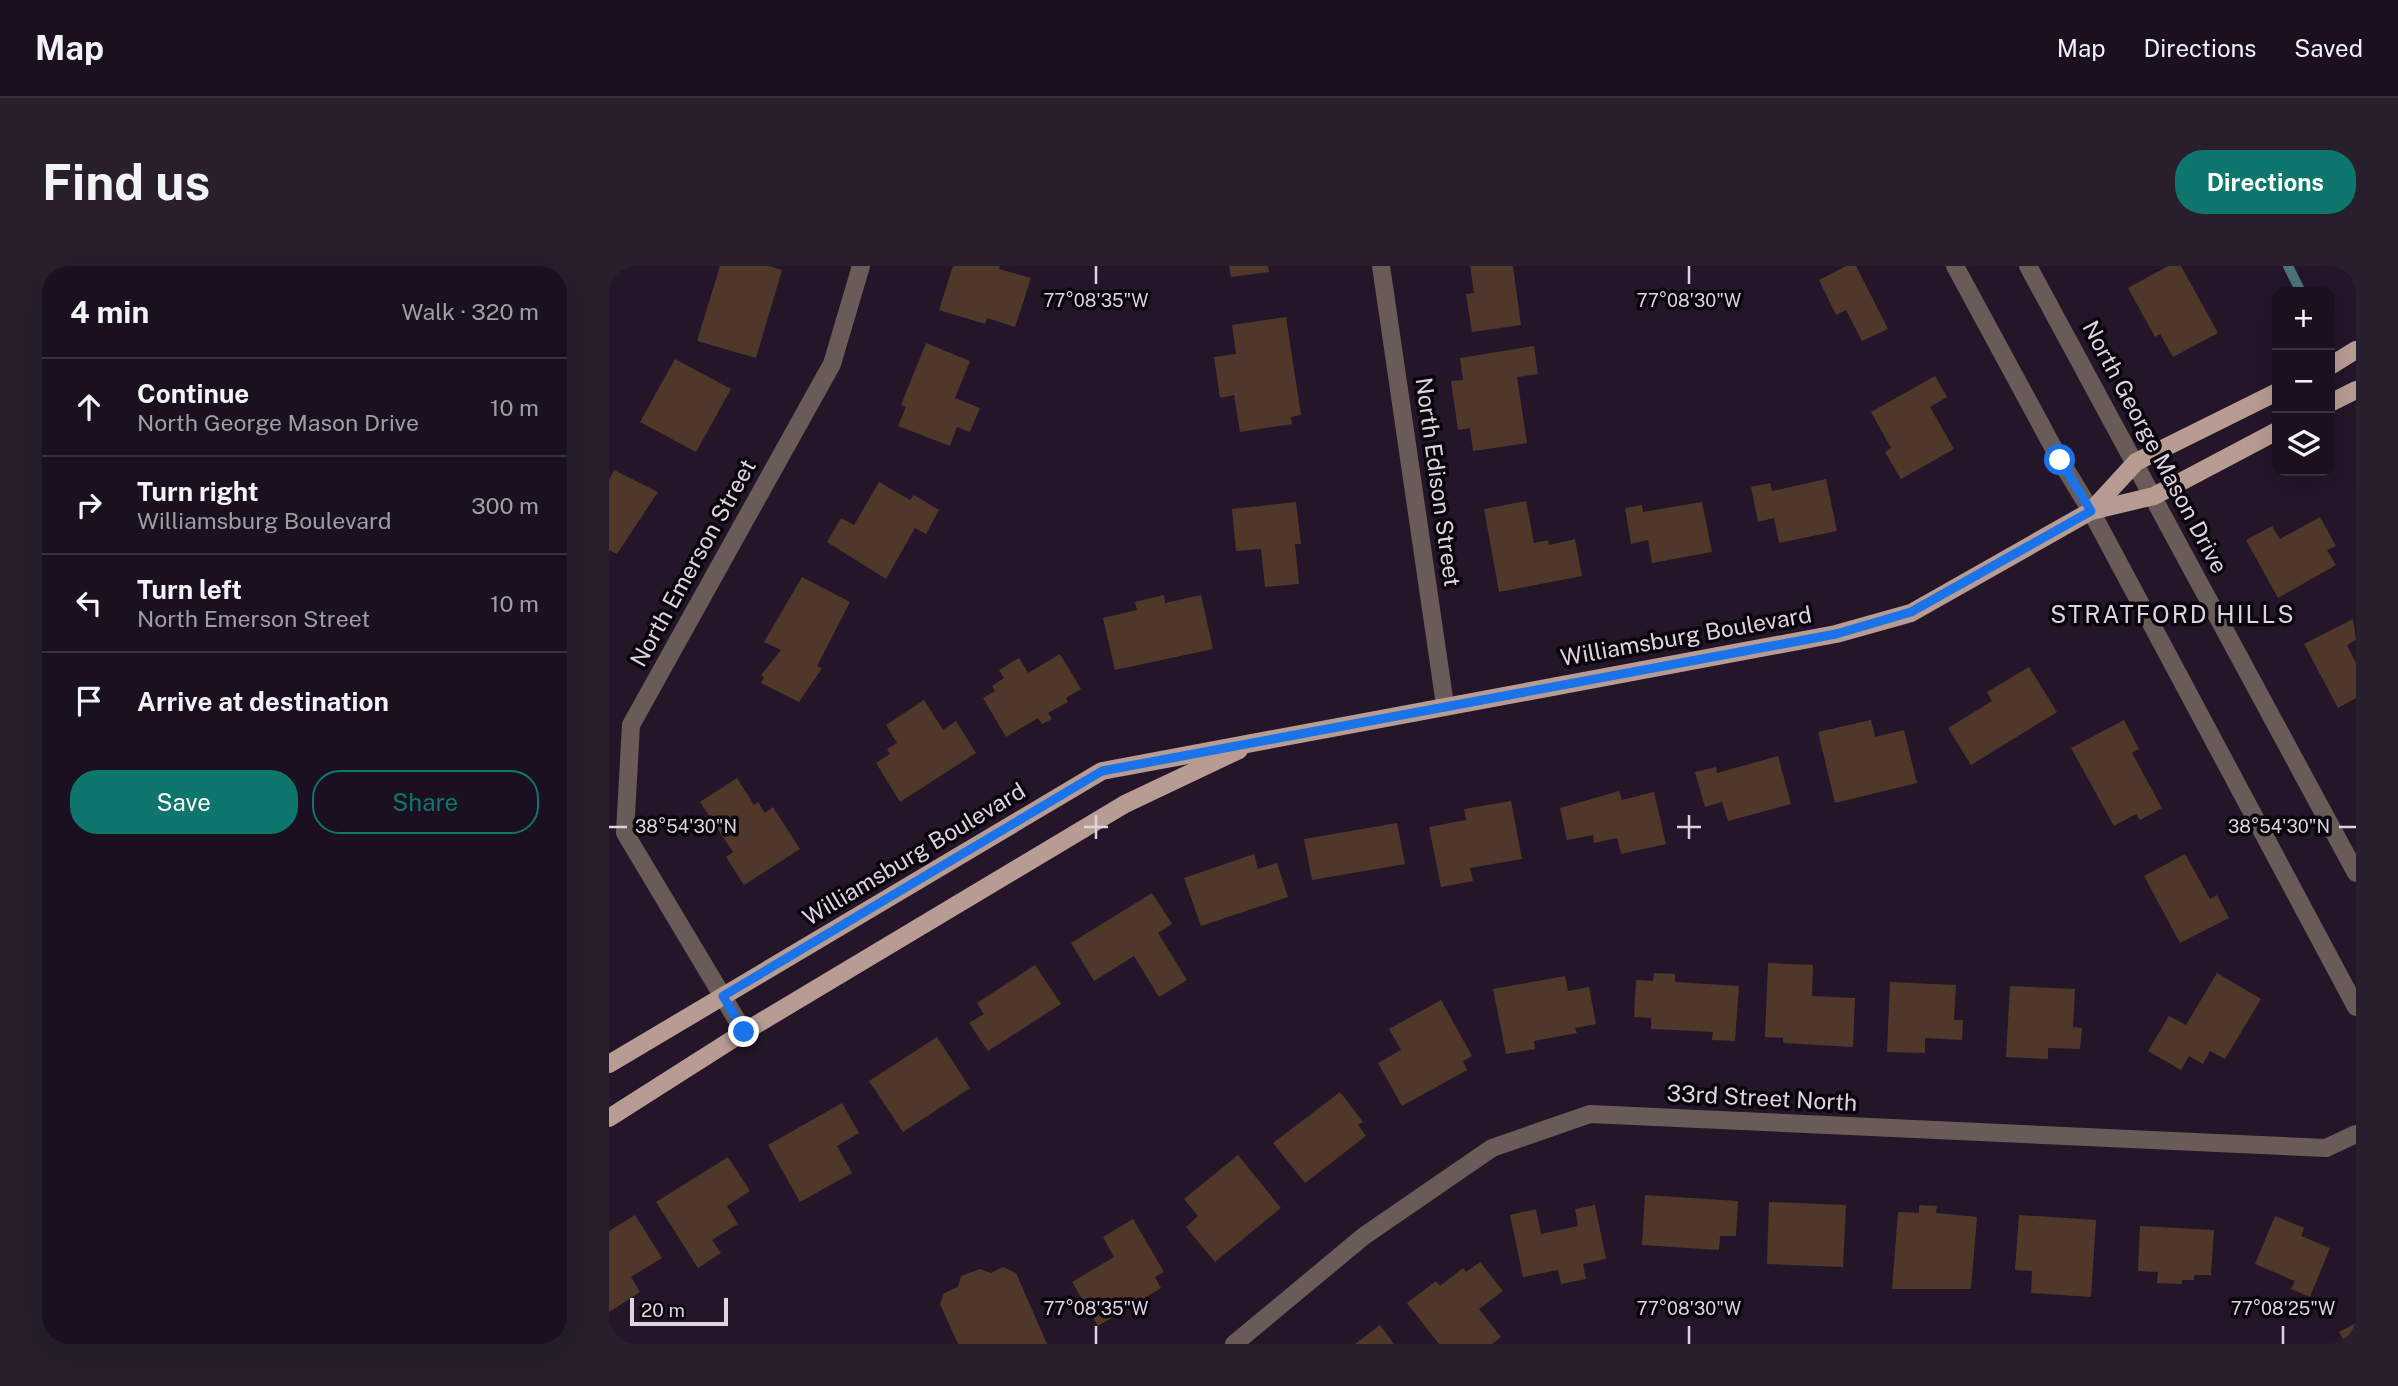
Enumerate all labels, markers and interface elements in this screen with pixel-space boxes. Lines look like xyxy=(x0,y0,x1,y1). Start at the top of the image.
text: Map xyxy=(35,29,104,67)
text: Map xyxy=(2057,34,2106,62)
text: Directions xyxy=(2144,34,2256,62)
text: Saved xyxy=(2294,34,2363,62)
button: Directions xyxy=(2175,150,2356,214)
text: Find us xyxy=(42,153,210,211)
map controls xyxy=(2272,287,2335,476)
button: + xyxy=(2272,287,2335,350)
text: 77°08'35"W xyxy=(1044,290,1148,311)
text: 77°08'30"W xyxy=(1637,290,1741,311)
text: 4 min xyxy=(70,294,149,330)
text: Walk · 320 m xyxy=(402,298,539,325)
street label: North George Mason Drive xyxy=(2077,316,2234,578)
button: − xyxy=(2272,350,2335,413)
street label: North Edison Street xyxy=(1410,376,1467,588)
text: Continue xyxy=(137,378,249,409)
icon: ahead xyxy=(70,388,108,426)
text: 10 m xyxy=(490,394,539,421)
text: North George Mason Drive xyxy=(137,409,419,436)
button: layers xyxy=(2272,413,2335,476)
route start xyxy=(2044,444,2075,475)
street label: North Emerson Street xyxy=(624,454,761,671)
text: Turn right xyxy=(137,476,259,507)
icon: right xyxy=(70,486,108,524)
text: 300 m xyxy=(471,492,539,519)
text: Williamsburg Boulevard xyxy=(137,507,392,534)
text: Turn left xyxy=(137,574,242,605)
icon: left xyxy=(70,584,108,622)
text: 10 m xyxy=(490,590,539,617)
street label: Williamsburg Boulevard xyxy=(1558,600,1814,671)
district label: STRATFORD HILLS xyxy=(2050,600,2296,628)
text: North Emerson Street xyxy=(137,605,370,632)
icon: arrive xyxy=(70,682,108,720)
text: Arrive at destination xyxy=(137,686,389,717)
button: Save xyxy=(70,770,298,834)
button: Share xyxy=(312,770,539,834)
street label: Williamsburg Boulevard xyxy=(798,776,1030,931)
text: 38°54'30"N xyxy=(635,816,737,837)
text: 38°54'30"N xyxy=(2228,816,2330,837)
route end xyxy=(728,1016,759,1047)
street label: 33rd Street North xyxy=(1666,1079,1858,1116)
scale bar xyxy=(630,1295,728,1327)
text: 77°08'35"W xyxy=(1044,1298,1148,1319)
text: 77°08'30"W xyxy=(1637,1298,1741,1319)
text: 77°08'25"W xyxy=(2231,1298,2335,1319)
text: 20 m xyxy=(641,1299,685,1321)

